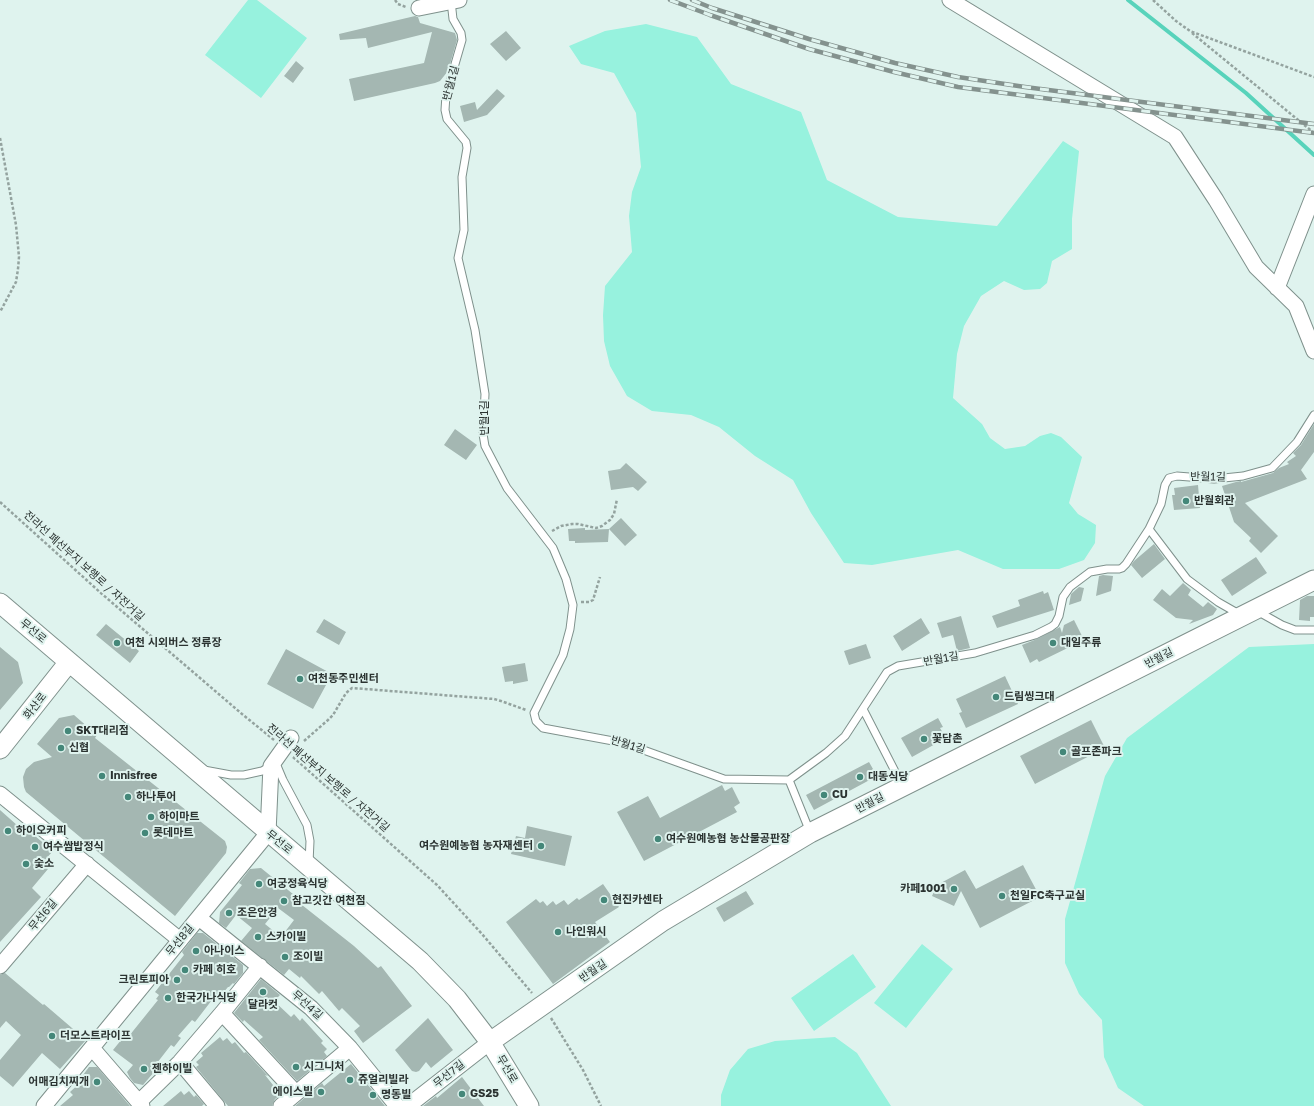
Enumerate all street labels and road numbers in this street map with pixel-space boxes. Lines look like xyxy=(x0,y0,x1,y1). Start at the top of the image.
street label: 반월1길 xyxy=(440,64,462,102)
street label: 반월1길 xyxy=(478,400,492,436)
street label: 반월1길 xyxy=(1190,470,1226,484)
street label: 전라선 폐선부지 보행로 / 자전거길 xyxy=(21,508,147,624)
street label: 무선로 xyxy=(17,616,49,646)
street label: 반월길 xyxy=(1142,645,1176,671)
street label: 반월1길 xyxy=(922,649,960,669)
street label: 화산로 xyxy=(20,690,50,722)
street label: 전라선 폐선부지 보행로 / 자전거길 xyxy=(264,721,392,835)
street label: 반월1길 xyxy=(609,733,647,757)
street label: 반월길 xyxy=(853,790,887,816)
street label: 무선로 xyxy=(263,827,295,857)
street label: 무선6길 xyxy=(26,897,60,933)
street label: 무선8길 xyxy=(163,921,197,959)
street label: 반월길 xyxy=(577,957,609,985)
street label: 무선4길 xyxy=(289,988,325,1022)
street label: 무선로 xyxy=(494,1053,520,1085)
street label: 무선7길 xyxy=(431,1058,467,1090)

